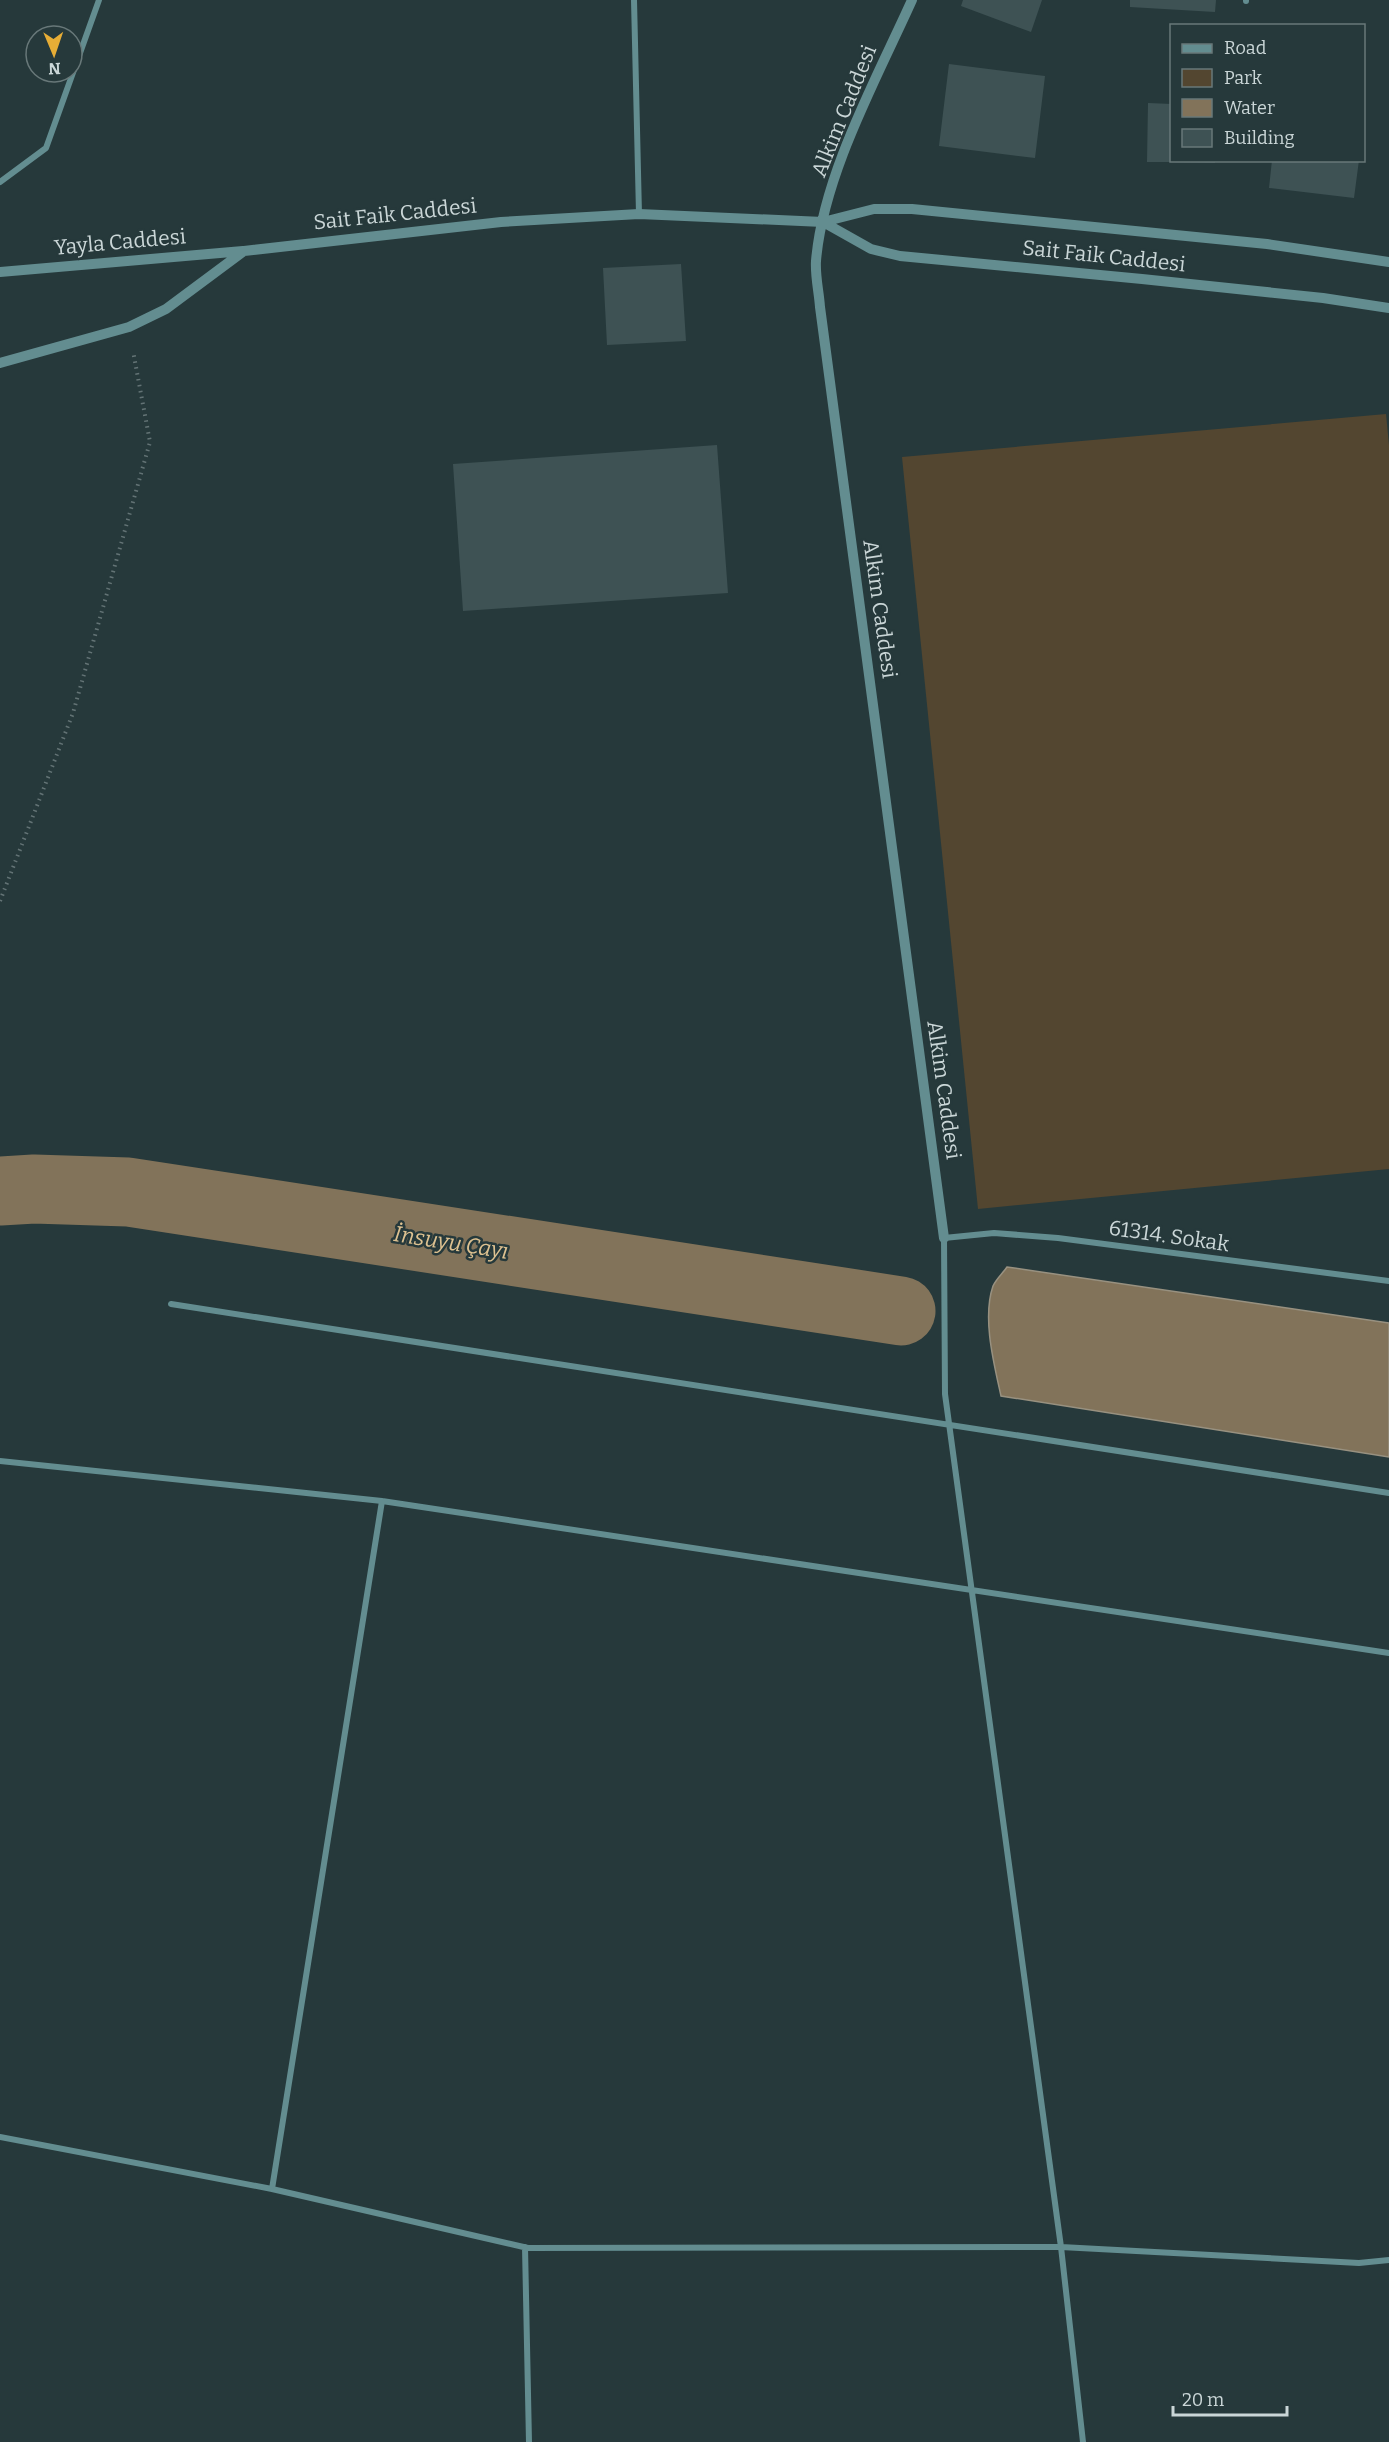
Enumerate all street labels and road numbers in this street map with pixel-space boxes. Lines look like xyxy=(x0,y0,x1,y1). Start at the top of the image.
street label: Alkim Caddesi xyxy=(806,41,882,181)
street label: Sait Faik Caddesi xyxy=(312,193,478,235)
street label: Yayla Caddesi xyxy=(53,223,187,261)
street label: Sait Faik Caddesi xyxy=(1021,235,1187,277)
street label: Alkim Caddesi xyxy=(857,538,903,680)
street label: Alkim Caddesi xyxy=(921,1019,967,1161)
street label: 61314. Sokak xyxy=(1107,1215,1231,1257)

